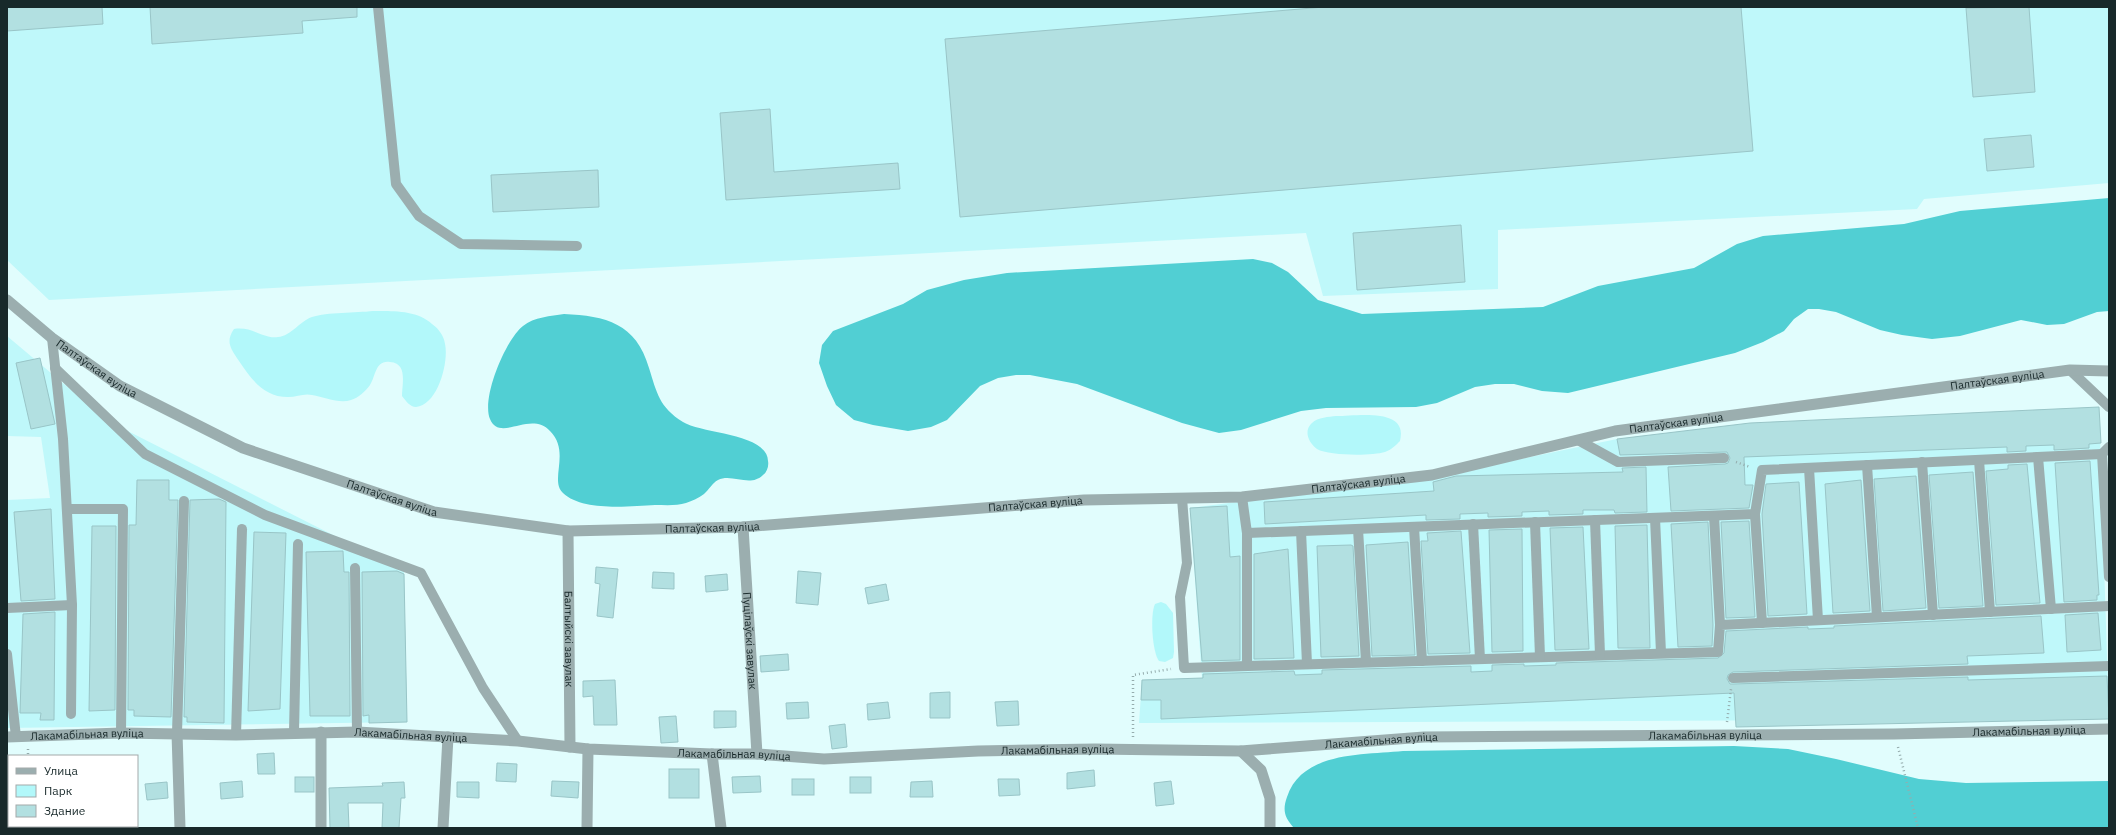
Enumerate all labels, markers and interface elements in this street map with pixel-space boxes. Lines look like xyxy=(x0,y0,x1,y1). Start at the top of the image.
street label: Палтаўская вуліца xyxy=(53,336,140,401)
street label: Палтаўская вуліца xyxy=(1949,366,2045,393)
street label: Палтаўская вуліца xyxy=(1628,410,1724,436)
street label: Палтаўская вуліца xyxy=(1311,471,1406,496)
street label: Палтаўская вуліца xyxy=(345,476,438,519)
street label: Палтаўская вуліца xyxy=(988,493,1083,515)
street label: Палтаўская вуліца xyxy=(665,519,760,536)
street label: Балтыйскі завулак xyxy=(562,591,576,687)
street label: Пуцілаўскі завулак xyxy=(740,592,760,690)
street label: Лакамабільная вуліца xyxy=(1972,723,2086,739)
street label: Лакамабільная вуліца xyxy=(354,725,468,745)
street label: Лакамабільная вуліца xyxy=(30,726,144,743)
street label: Лакамабільная вуліца xyxy=(1648,728,1762,743)
street label: Лакамабільная вуліца xyxy=(1324,730,1438,752)
street label: Лакамабільная вуліца xyxy=(1001,742,1115,758)
street label: Лакамабільная вуліца xyxy=(677,746,791,764)
legend xyxy=(8,755,138,827)
text: Улица xyxy=(44,763,78,778)
text: Парк xyxy=(44,783,73,798)
text: Здание xyxy=(44,803,86,818)

